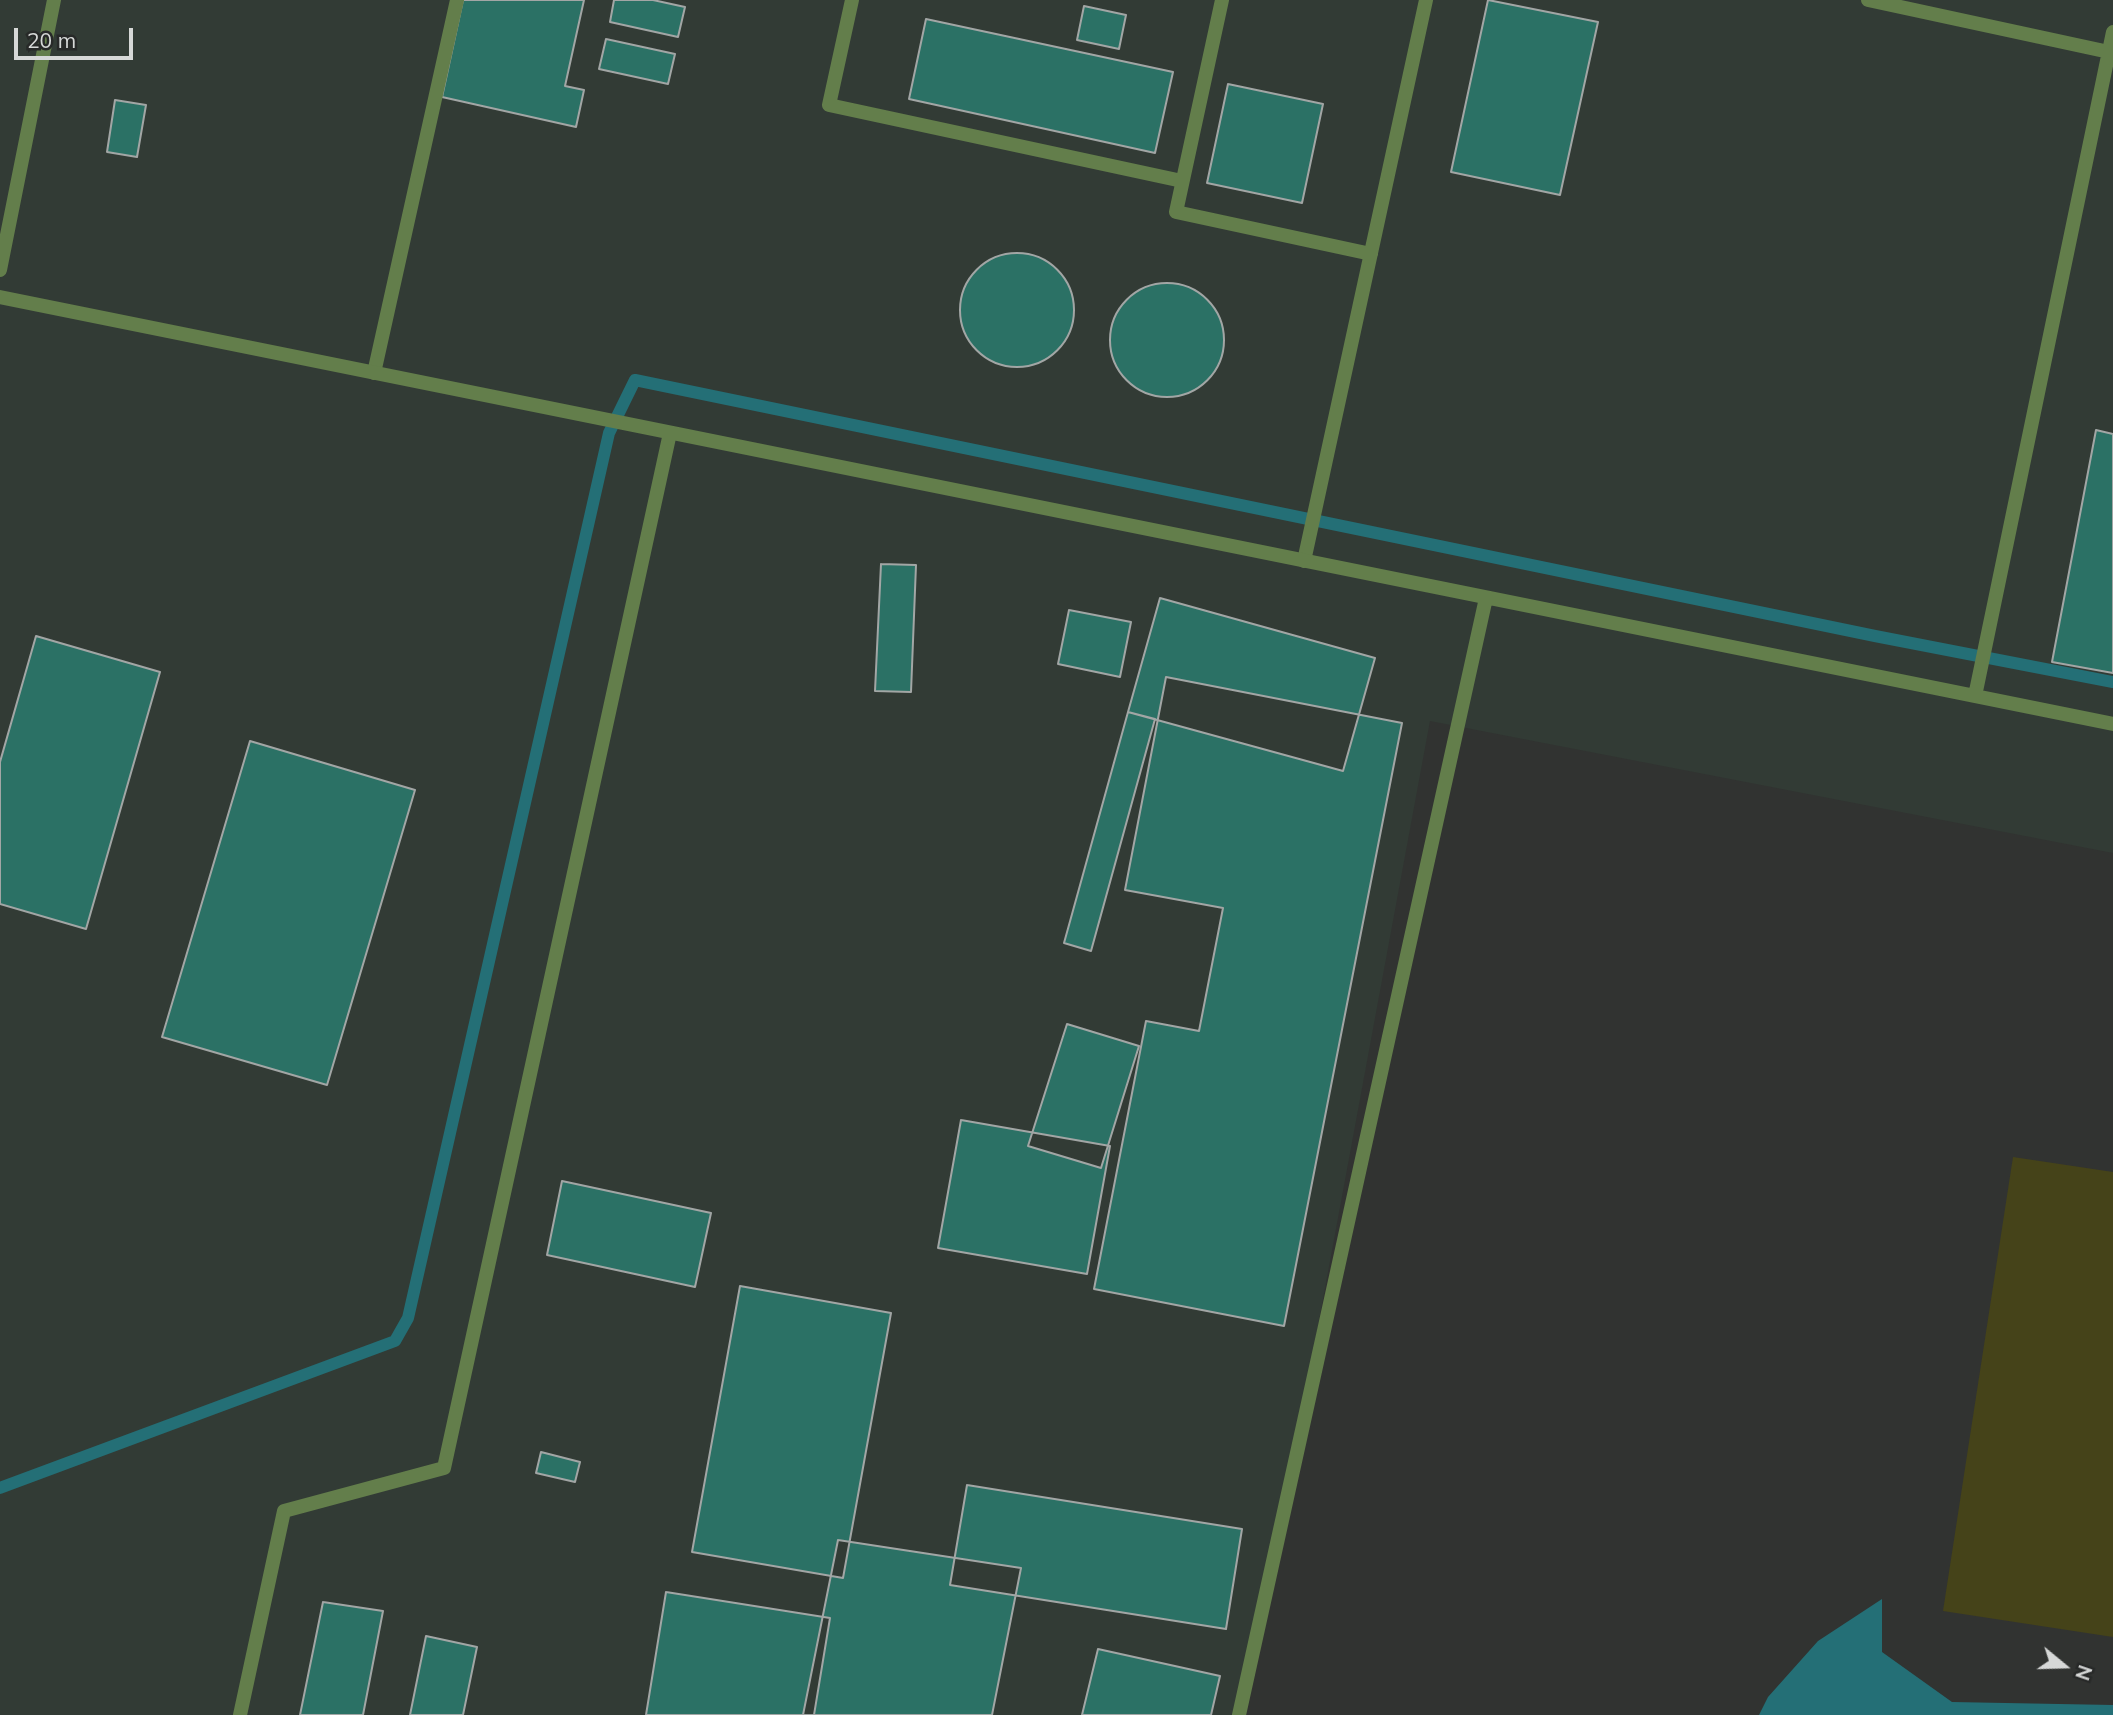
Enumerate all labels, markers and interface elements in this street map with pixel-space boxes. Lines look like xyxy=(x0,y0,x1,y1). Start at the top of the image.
scale bar xyxy=(18,14,136,58)
text: 20 m xyxy=(27,27,76,53)
north arrow xyxy=(2029,1631,2099,1701)
text: N xyxy=(2070,1662,2098,1684)

